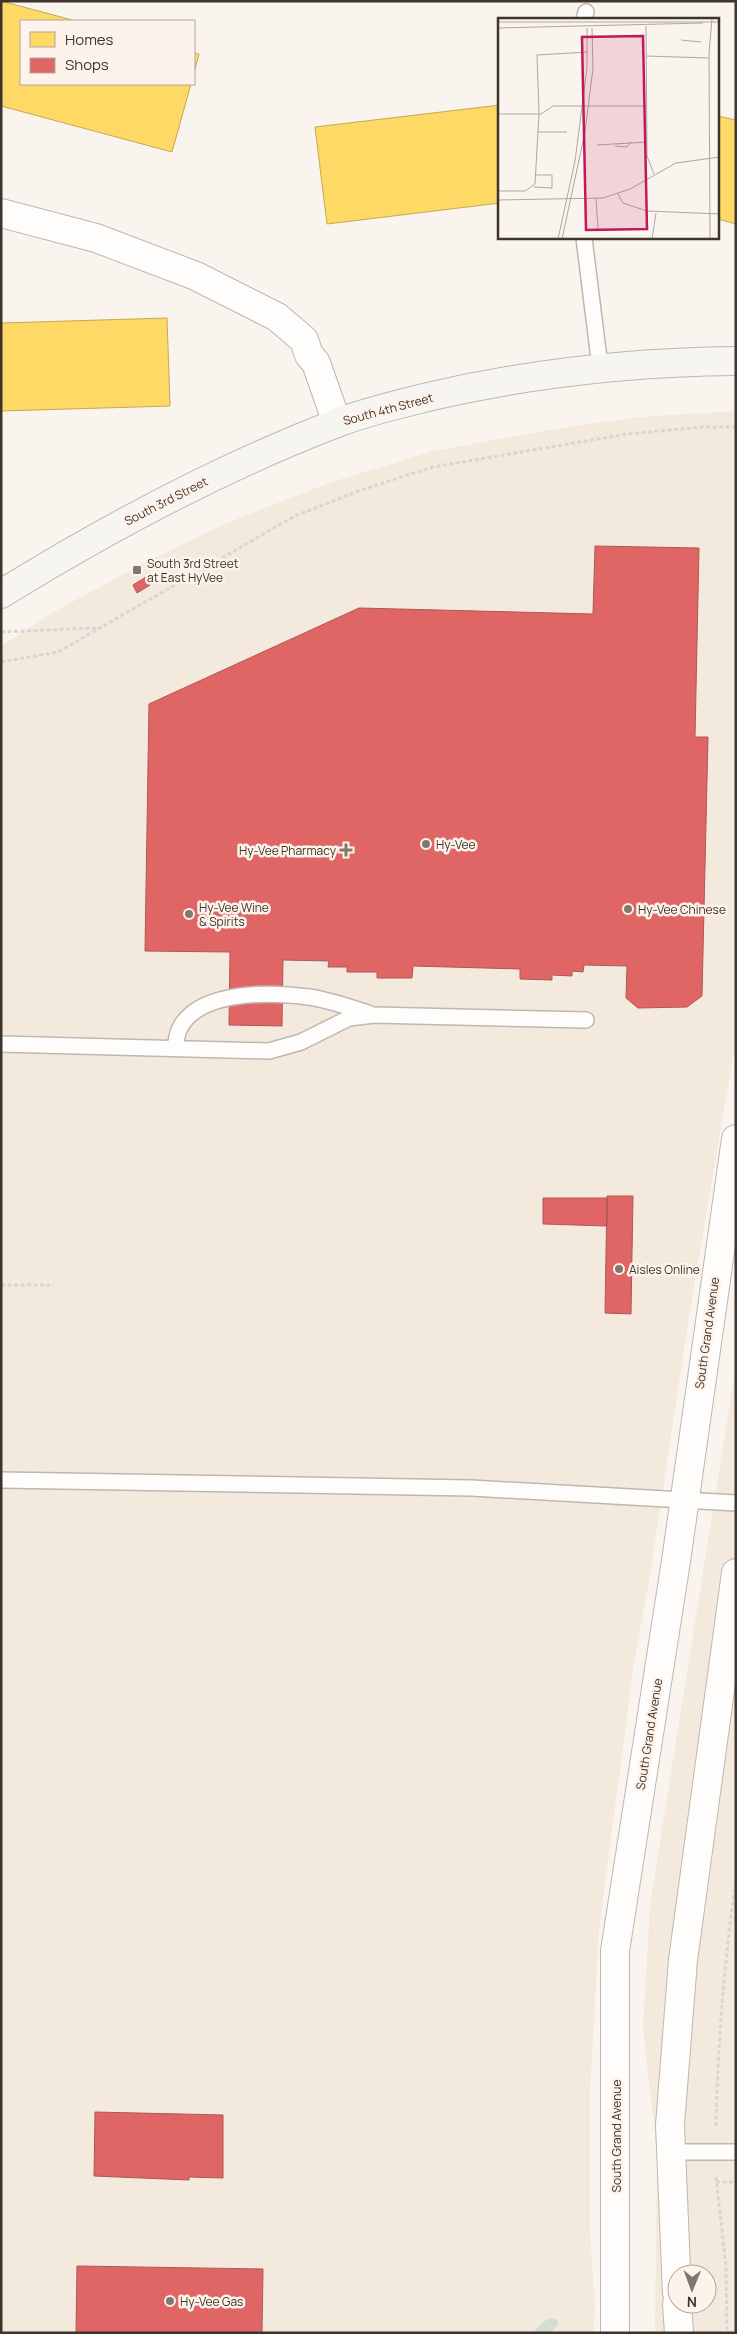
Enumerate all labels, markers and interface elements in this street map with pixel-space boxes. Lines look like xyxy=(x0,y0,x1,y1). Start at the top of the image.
inset map xyxy=(498,18,720,239)
legend xyxy=(20,20,195,85)
text: Homes xyxy=(65,29,114,50)
text: Shops xyxy=(65,54,109,75)
street label: South 4th Street xyxy=(341,389,435,429)
street label: South 3rd Street xyxy=(121,473,211,529)
place label: South 3rd Street at East HyVee xyxy=(147,555,239,586)
marker: South 3rd Street at East HyVee xyxy=(131,564,143,576)
place label: Hy-Vee xyxy=(436,836,476,853)
marker: Hy-Vee xyxy=(420,838,432,850)
place label: Hy-Vee Pharmacy xyxy=(239,842,337,859)
marker: Hy-Vee Pharmacy xyxy=(340,844,352,856)
place label: Hy-Vee Wine & Spirits xyxy=(199,899,269,930)
place label: Hy-Vee Chinese xyxy=(638,901,726,918)
marker: Hy-Vee Chinese xyxy=(622,903,634,915)
marker: Hy-Vee Wine & Spirits xyxy=(183,908,195,920)
place label: Aisles Online xyxy=(629,1261,700,1278)
marker: Aisles Online xyxy=(613,1263,625,1275)
street label: South Grand Avenue xyxy=(691,1276,723,1390)
street label: South Grand Avenue xyxy=(632,1677,666,1791)
street label: South Grand Avenue xyxy=(608,2080,625,2192)
north arrow xyxy=(667,2264,717,2314)
place label: Hy-Vee Gas xyxy=(180,2293,243,2310)
text: N xyxy=(687,2293,697,2312)
marker: Hy-Vee Gas xyxy=(164,2295,176,2307)

